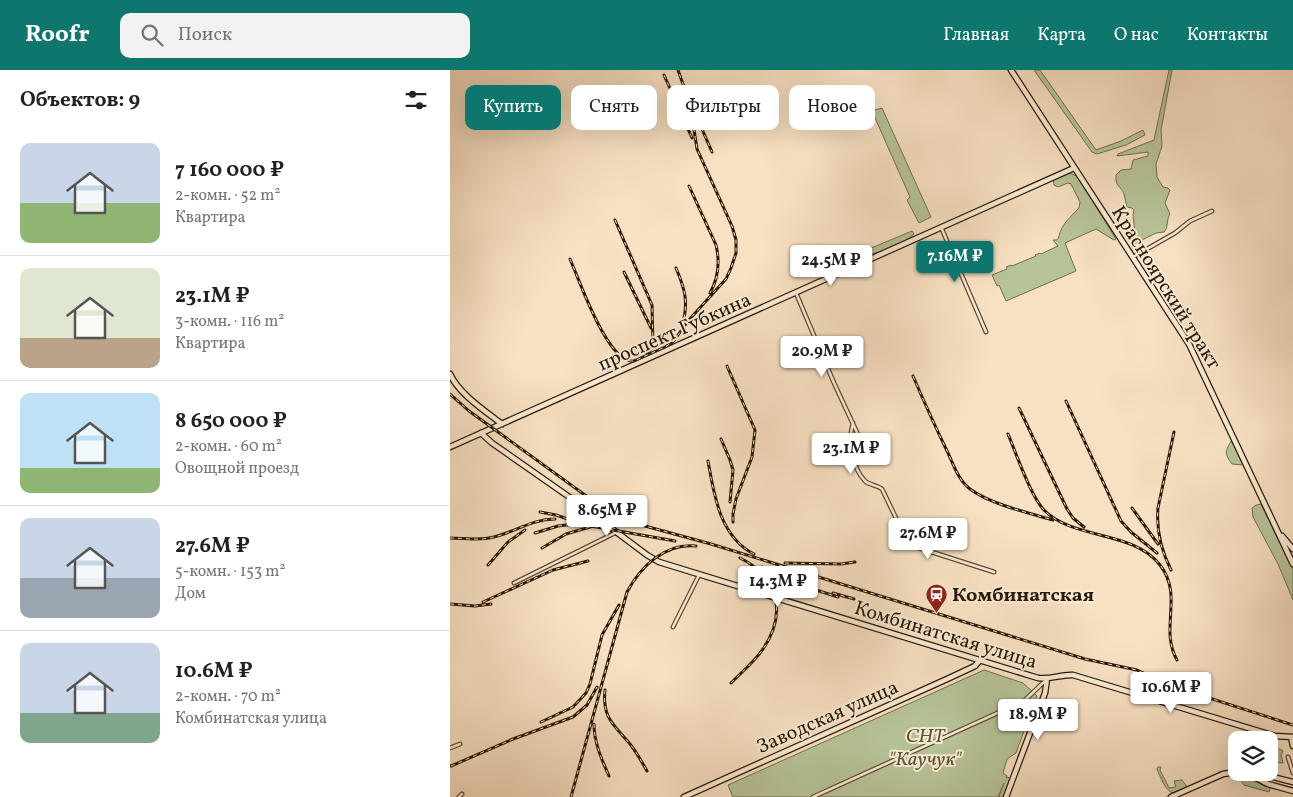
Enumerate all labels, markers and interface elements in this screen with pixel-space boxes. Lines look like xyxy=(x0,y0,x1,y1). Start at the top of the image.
search box xyxy=(120,13,470,58)
text: Roofr xyxy=(25,18,90,52)
icon: search xyxy=(138,21,166,49)
text: Поиск xyxy=(178,22,232,48)
text: Главная xyxy=(943,23,1009,48)
text: Карта xyxy=(1037,23,1086,48)
text: О нас xyxy=(1114,23,1159,48)
text: Контакты xyxy=(1187,23,1268,48)
chip: Купить xyxy=(465,85,561,130)
chip: Снять xyxy=(571,85,657,130)
chip: Фильтры xyxy=(667,85,779,130)
chip: Новое xyxy=(789,85,875,130)
text: Объектов: 9 xyxy=(20,86,140,115)
icon: filters xyxy=(402,86,430,114)
text: 7 160 000 ₽ xyxy=(175,156,284,185)
icon: home xyxy=(60,163,120,223)
text: 2-комн. · 52 m² xyxy=(175,185,280,207)
street label: Красноярский тракт xyxy=(1104,201,1227,375)
text: Квартира xyxy=(175,207,245,229)
pin: 7.16M ₽ xyxy=(909,240,1001,283)
pin: 24.5M ₽ xyxy=(785,244,877,287)
text: 7.16M ₽ xyxy=(927,246,983,268)
text: 24.5M ₽ xyxy=(801,250,861,272)
text: 23.1M ₽ xyxy=(175,282,250,311)
street label: проспект Губкина xyxy=(594,286,756,379)
icon: home xyxy=(60,288,120,348)
text: 3-комн. · 116 m² xyxy=(175,311,284,333)
text: Квартира xyxy=(175,333,245,355)
pin: 20.9M ₽ xyxy=(776,336,868,378)
text: 20.9M ₽ xyxy=(791,341,853,363)
text: 8 650 000 ₽ xyxy=(175,407,287,436)
icon: home xyxy=(60,413,120,473)
pin: 23.1M ₽ xyxy=(805,432,897,475)
text: 2-комн. · 60 m² xyxy=(175,436,282,458)
text: 23.1M ₽ xyxy=(823,438,879,460)
text: Овощной проезд xyxy=(175,458,299,480)
pin: 8.65M ₽ xyxy=(561,494,653,537)
text: 8.65M ₽ xyxy=(577,500,637,522)
pin: 27.6M ₽ xyxy=(882,518,974,560)
text: 27.6M ₽ xyxy=(899,523,957,545)
text: 27.6M ₽ xyxy=(175,532,250,561)
icon: home xyxy=(60,538,120,598)
text: 5-комн. · 153 m² xyxy=(175,561,285,583)
pin: 14.3M ₽ xyxy=(732,566,824,608)
text: 14.3M ₽ xyxy=(749,571,807,593)
station icon: Комбинатская xyxy=(924,582,948,613)
place label: Комбинатская xyxy=(952,582,1094,610)
text: Дом xyxy=(175,583,206,605)
street label: Комбинатская улица xyxy=(851,595,1040,677)
text: 10.6M ₽ xyxy=(175,657,253,686)
icon: home xyxy=(60,663,120,723)
pin: 10.6M ₽ xyxy=(1125,672,1217,714)
street label: Заводская улица xyxy=(752,674,903,762)
text: 10.6M ₽ xyxy=(1141,677,1201,699)
text: 2-комн. · 70 m² xyxy=(175,686,281,708)
pin: 18.9M ₽ xyxy=(992,698,1084,741)
text: 18.9M ₽ xyxy=(1009,704,1067,726)
text: Комбинатская улица xyxy=(175,708,327,730)
park label: СНТ "Каучук" xyxy=(889,723,963,774)
map controls xyxy=(1228,731,1278,781)
button: layers xyxy=(1228,731,1278,781)

